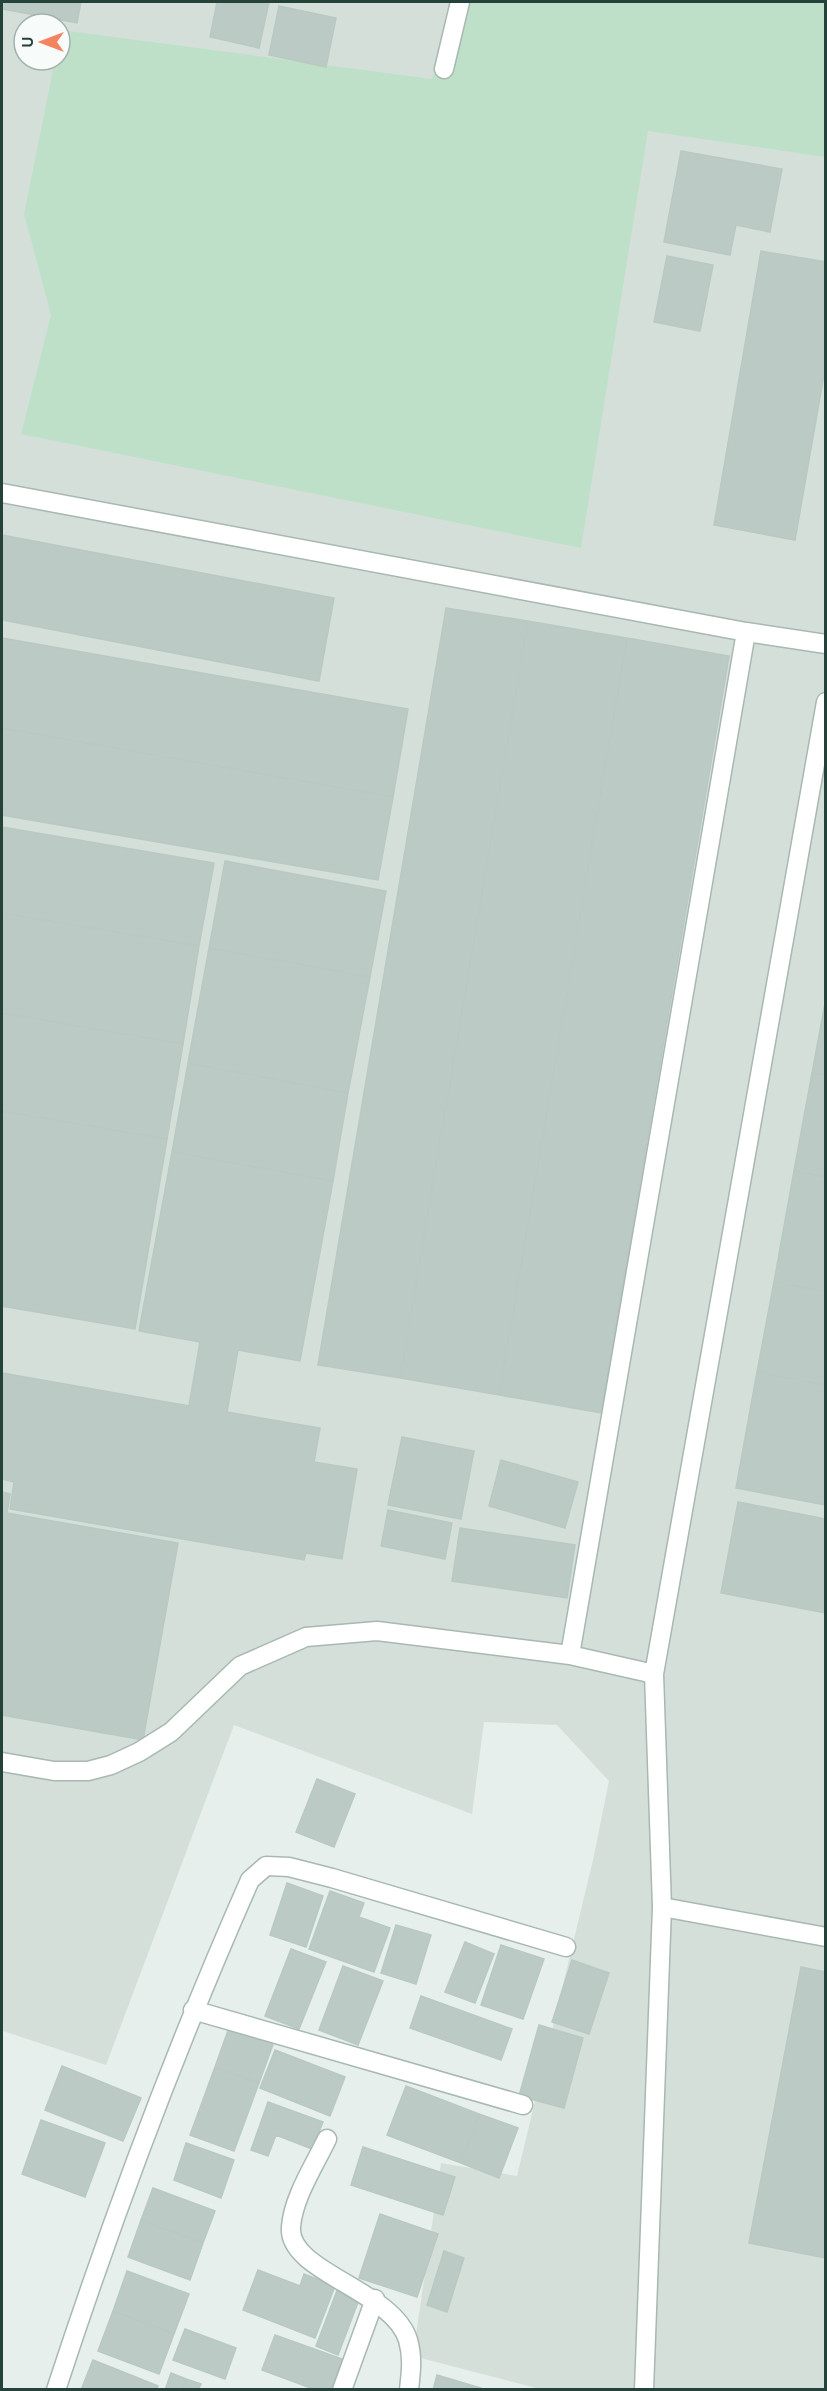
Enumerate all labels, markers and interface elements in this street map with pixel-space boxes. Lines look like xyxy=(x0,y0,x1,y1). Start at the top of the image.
north arrow xyxy=(12,12,72,72)
text: U xyxy=(17,37,38,47)

